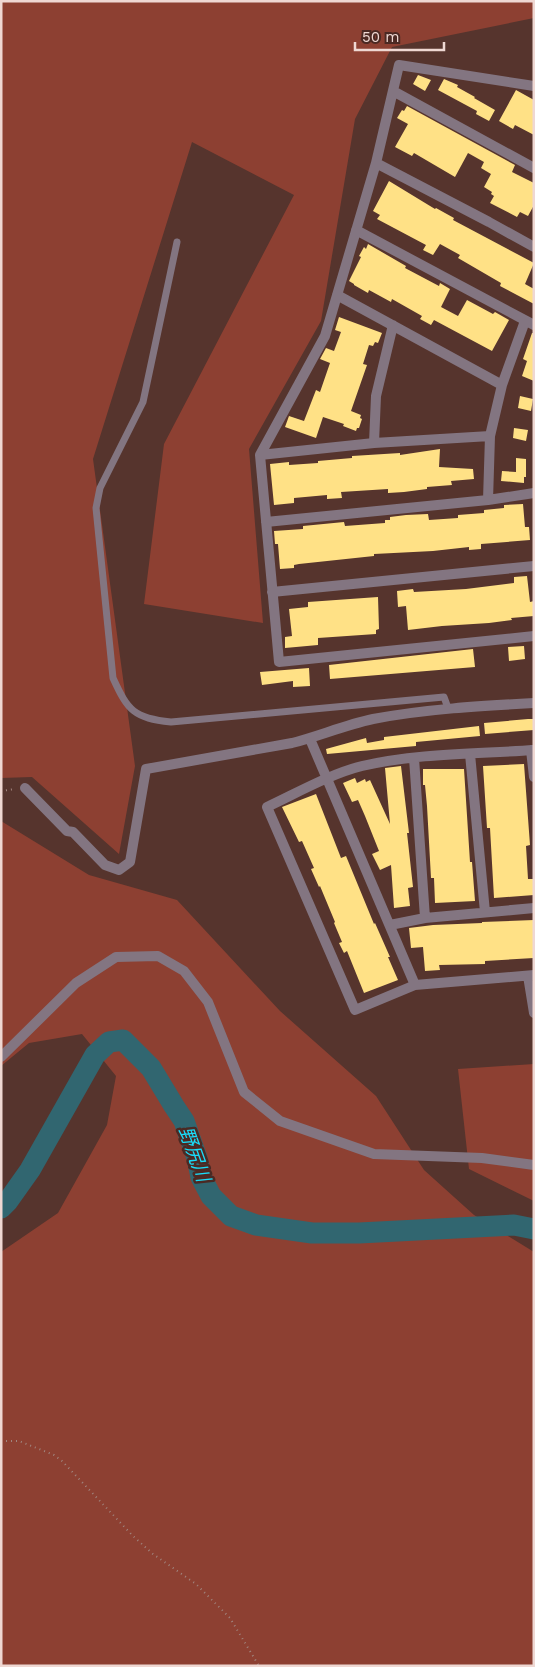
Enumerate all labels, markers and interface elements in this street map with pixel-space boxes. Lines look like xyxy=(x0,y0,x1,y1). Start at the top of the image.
scale bar xyxy=(355,20,444,52)
text: 50 m xyxy=(362,28,399,46)
water label: 野尻川 xyxy=(174,1123,216,1187)

